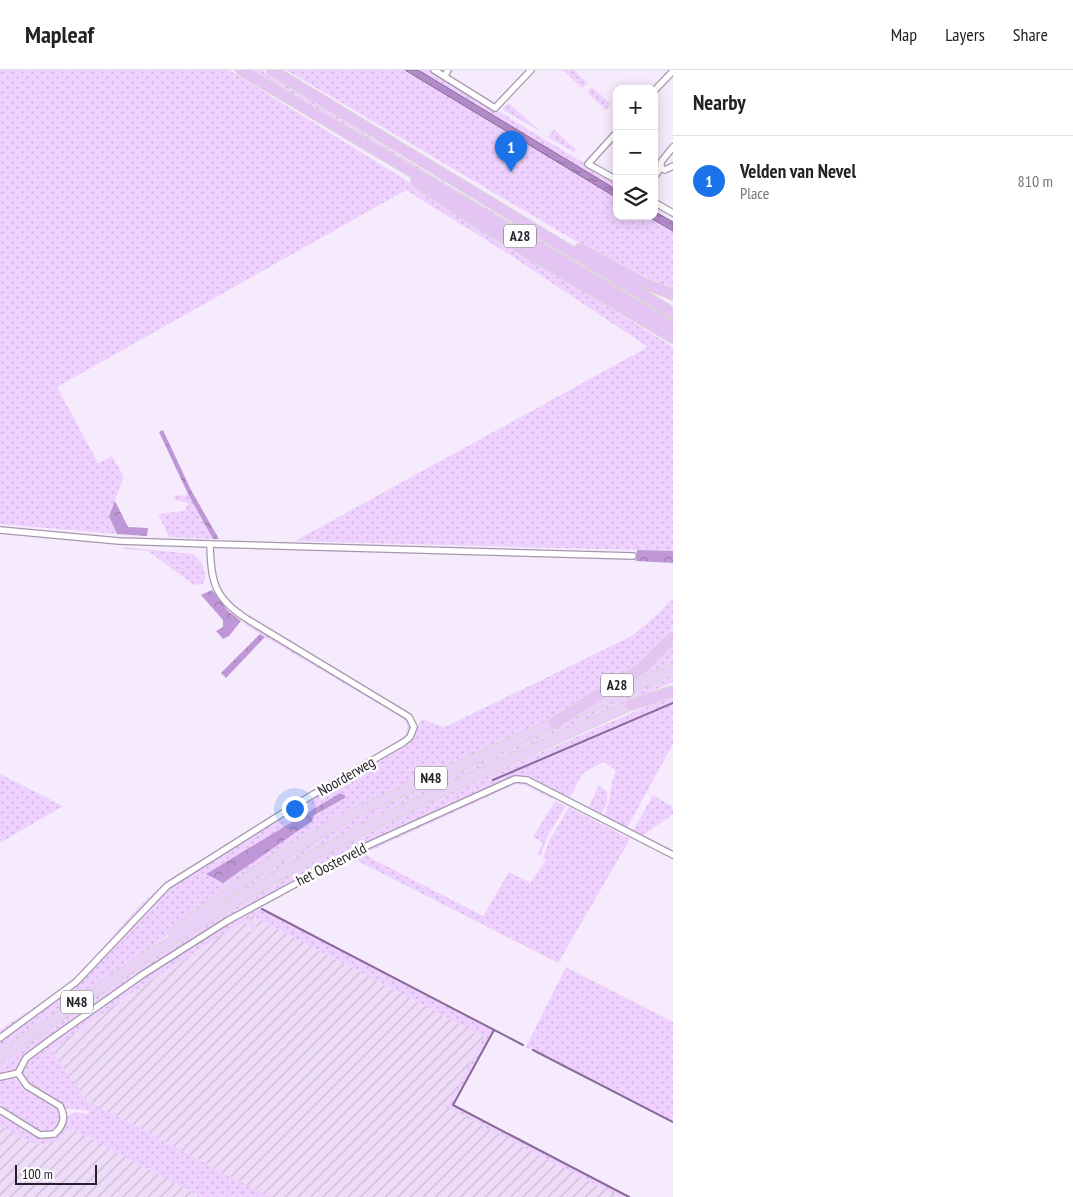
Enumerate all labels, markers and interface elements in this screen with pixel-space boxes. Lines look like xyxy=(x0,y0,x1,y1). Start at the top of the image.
text: Mapleaf xyxy=(25,19,94,50)
text: Map xyxy=(891,23,917,46)
text: Layers xyxy=(945,23,985,46)
text: Share xyxy=(1013,23,1048,46)
map controls xyxy=(613,85,658,220)
button: + xyxy=(613,85,658,130)
text: Nearby xyxy=(693,89,746,116)
button: − xyxy=(613,130,658,175)
pin: 1 xyxy=(495,131,527,172)
text: Velden van Nevel xyxy=(740,159,856,183)
text: 1 xyxy=(705,171,713,191)
text: 810 m xyxy=(1018,171,1053,191)
button: layers xyxy=(613,175,658,220)
text: Place xyxy=(740,183,769,203)
road number: A28 xyxy=(504,224,536,248)
road number: A28 xyxy=(601,674,633,696)
street label: Noorderweg xyxy=(314,752,378,800)
road number: N48 xyxy=(415,766,447,790)
your location xyxy=(282,796,308,822)
street label: het Oosterveld xyxy=(293,838,369,890)
road number: N48 xyxy=(61,990,93,1014)
scale bar xyxy=(15,1162,98,1185)
text: 100 m xyxy=(22,1165,53,1183)

